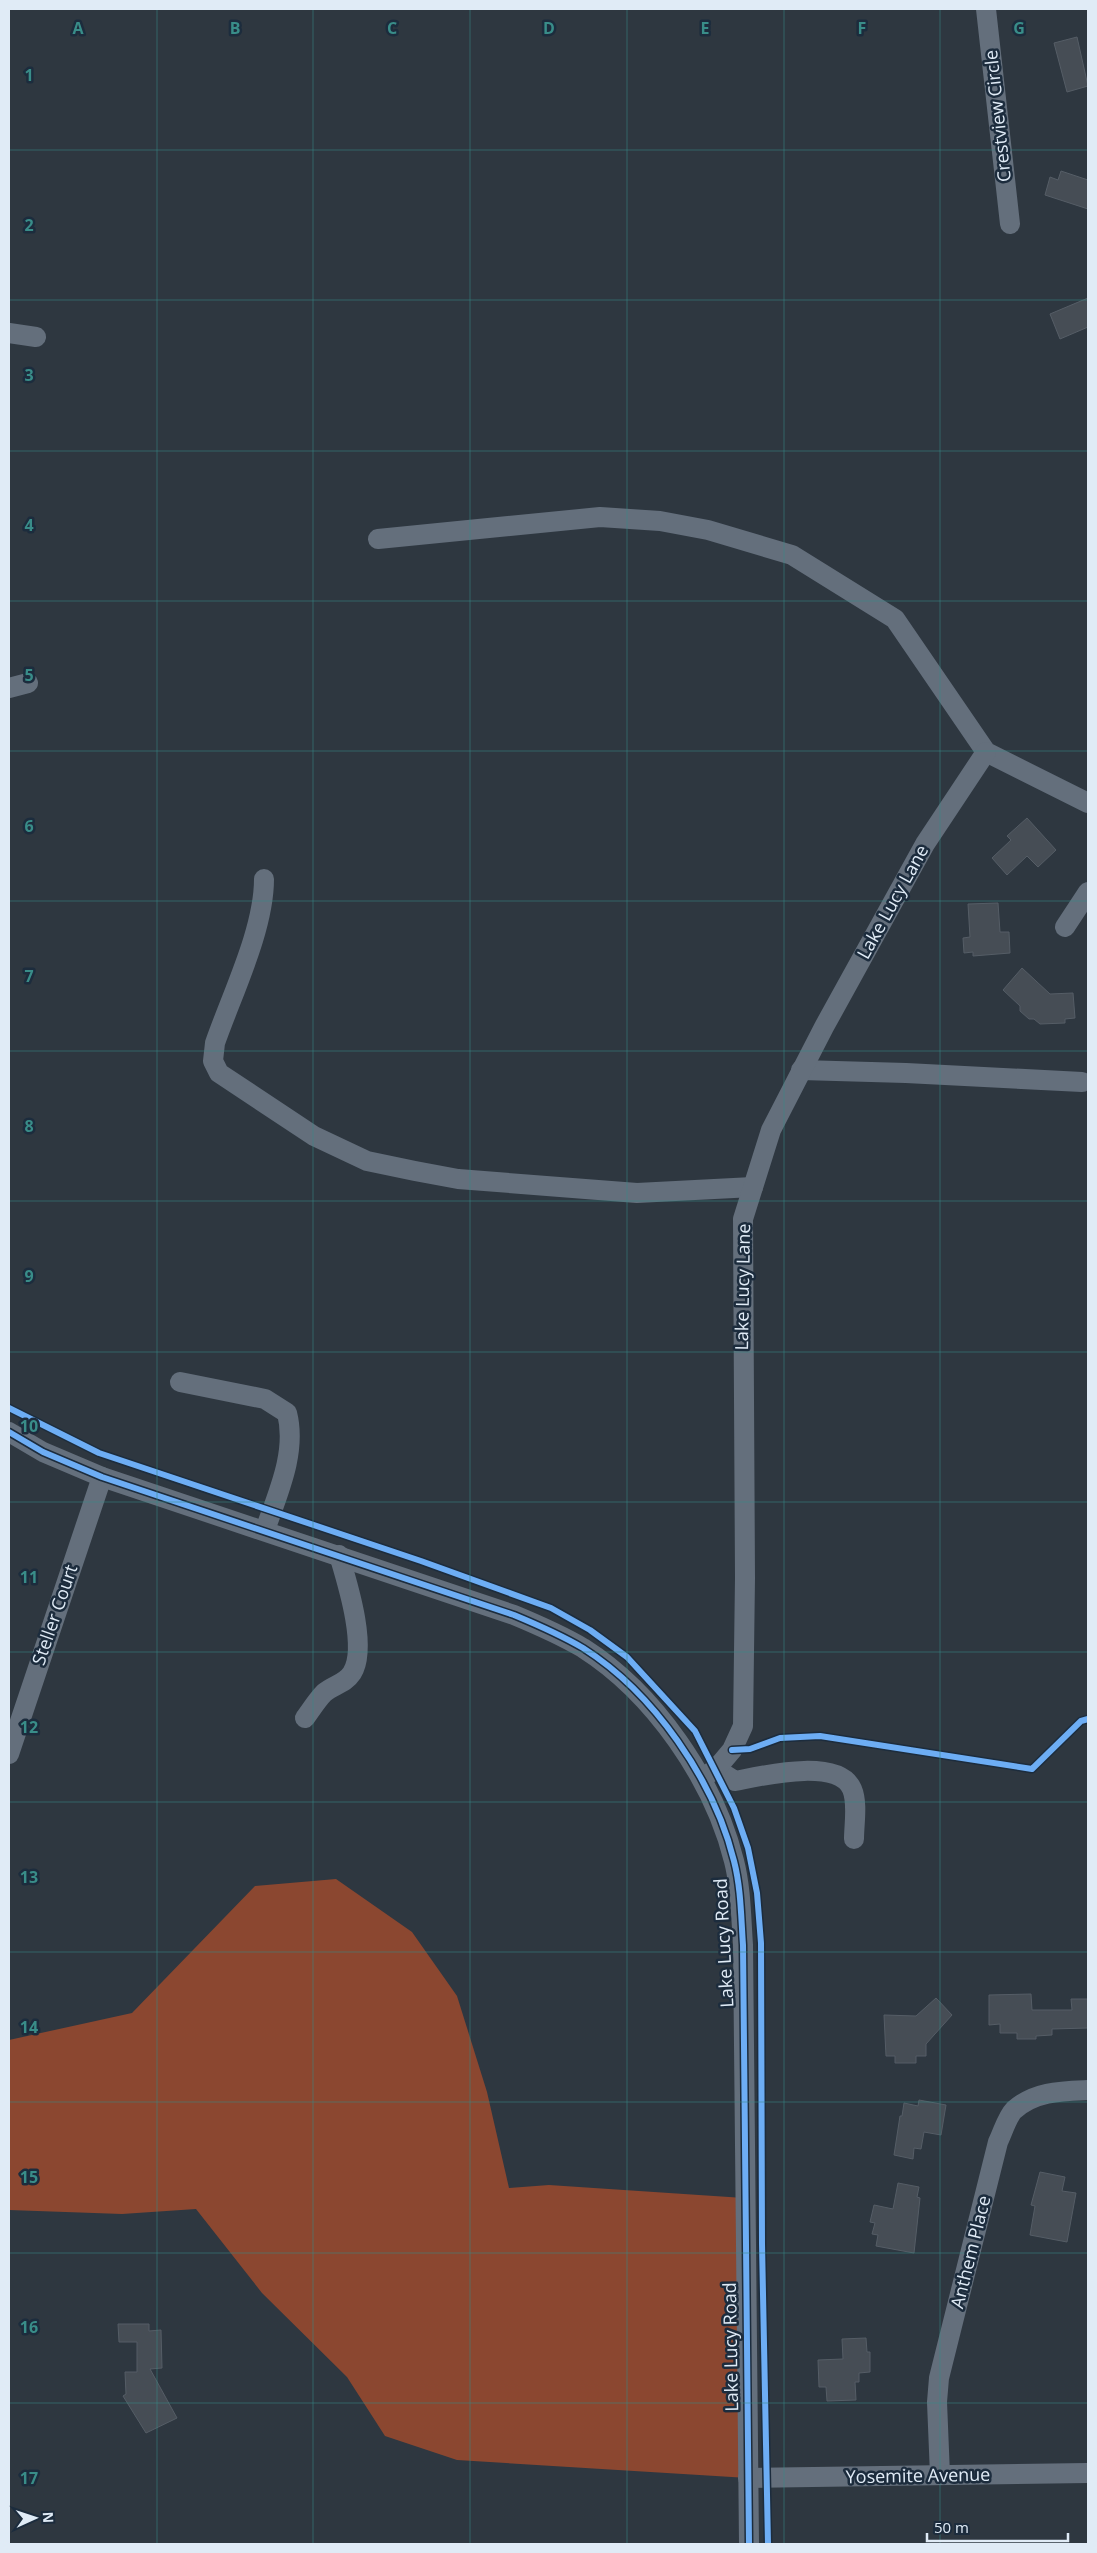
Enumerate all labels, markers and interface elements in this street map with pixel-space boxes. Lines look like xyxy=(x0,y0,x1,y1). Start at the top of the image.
text: A xyxy=(72,17,84,39)
text: B xyxy=(230,17,240,39)
text: C xyxy=(387,17,397,39)
text: D xyxy=(543,17,555,39)
text: E xyxy=(701,17,710,39)
text: F xyxy=(858,17,866,39)
text: G xyxy=(1013,17,1025,39)
street label: Crestview Circle xyxy=(978,49,1016,183)
text: 1 xyxy=(24,64,34,86)
text: 2 xyxy=(24,214,34,236)
text: 3 xyxy=(24,364,34,386)
text: 4 xyxy=(24,514,34,536)
text: 5 xyxy=(24,664,34,686)
text: 6 xyxy=(24,815,34,837)
street label: Lake Lucy Lane xyxy=(851,840,933,963)
text: 7 xyxy=(24,965,34,987)
text: 8 xyxy=(24,1115,34,1137)
street label: Lake Lucy Lane xyxy=(729,1223,755,1351)
text: 9 xyxy=(24,1265,34,1287)
text: 10 xyxy=(20,1415,38,1437)
street label: Steller Court xyxy=(26,1561,82,1668)
text: 11 xyxy=(20,1566,38,1588)
text: 12 xyxy=(20,1716,38,1738)
text: 13 xyxy=(20,1866,38,1888)
street label: Lake Lucy Road xyxy=(708,1878,738,2008)
text: 14 xyxy=(20,2016,38,2038)
text: 15 xyxy=(20,2166,38,2188)
street label: Anthem Place xyxy=(944,2193,996,2311)
street label: Lake Lucy Road xyxy=(717,2282,743,2412)
text: 16 xyxy=(20,2316,38,2338)
street label: Yosemite Avenue xyxy=(845,2462,991,2488)
text: 17 xyxy=(20,2467,38,2489)
north arrow xyxy=(10,2493,60,2543)
scale bar xyxy=(927,2510,1068,2542)
text: N xyxy=(39,2511,58,2523)
text: 50 m xyxy=(934,2517,969,2537)

